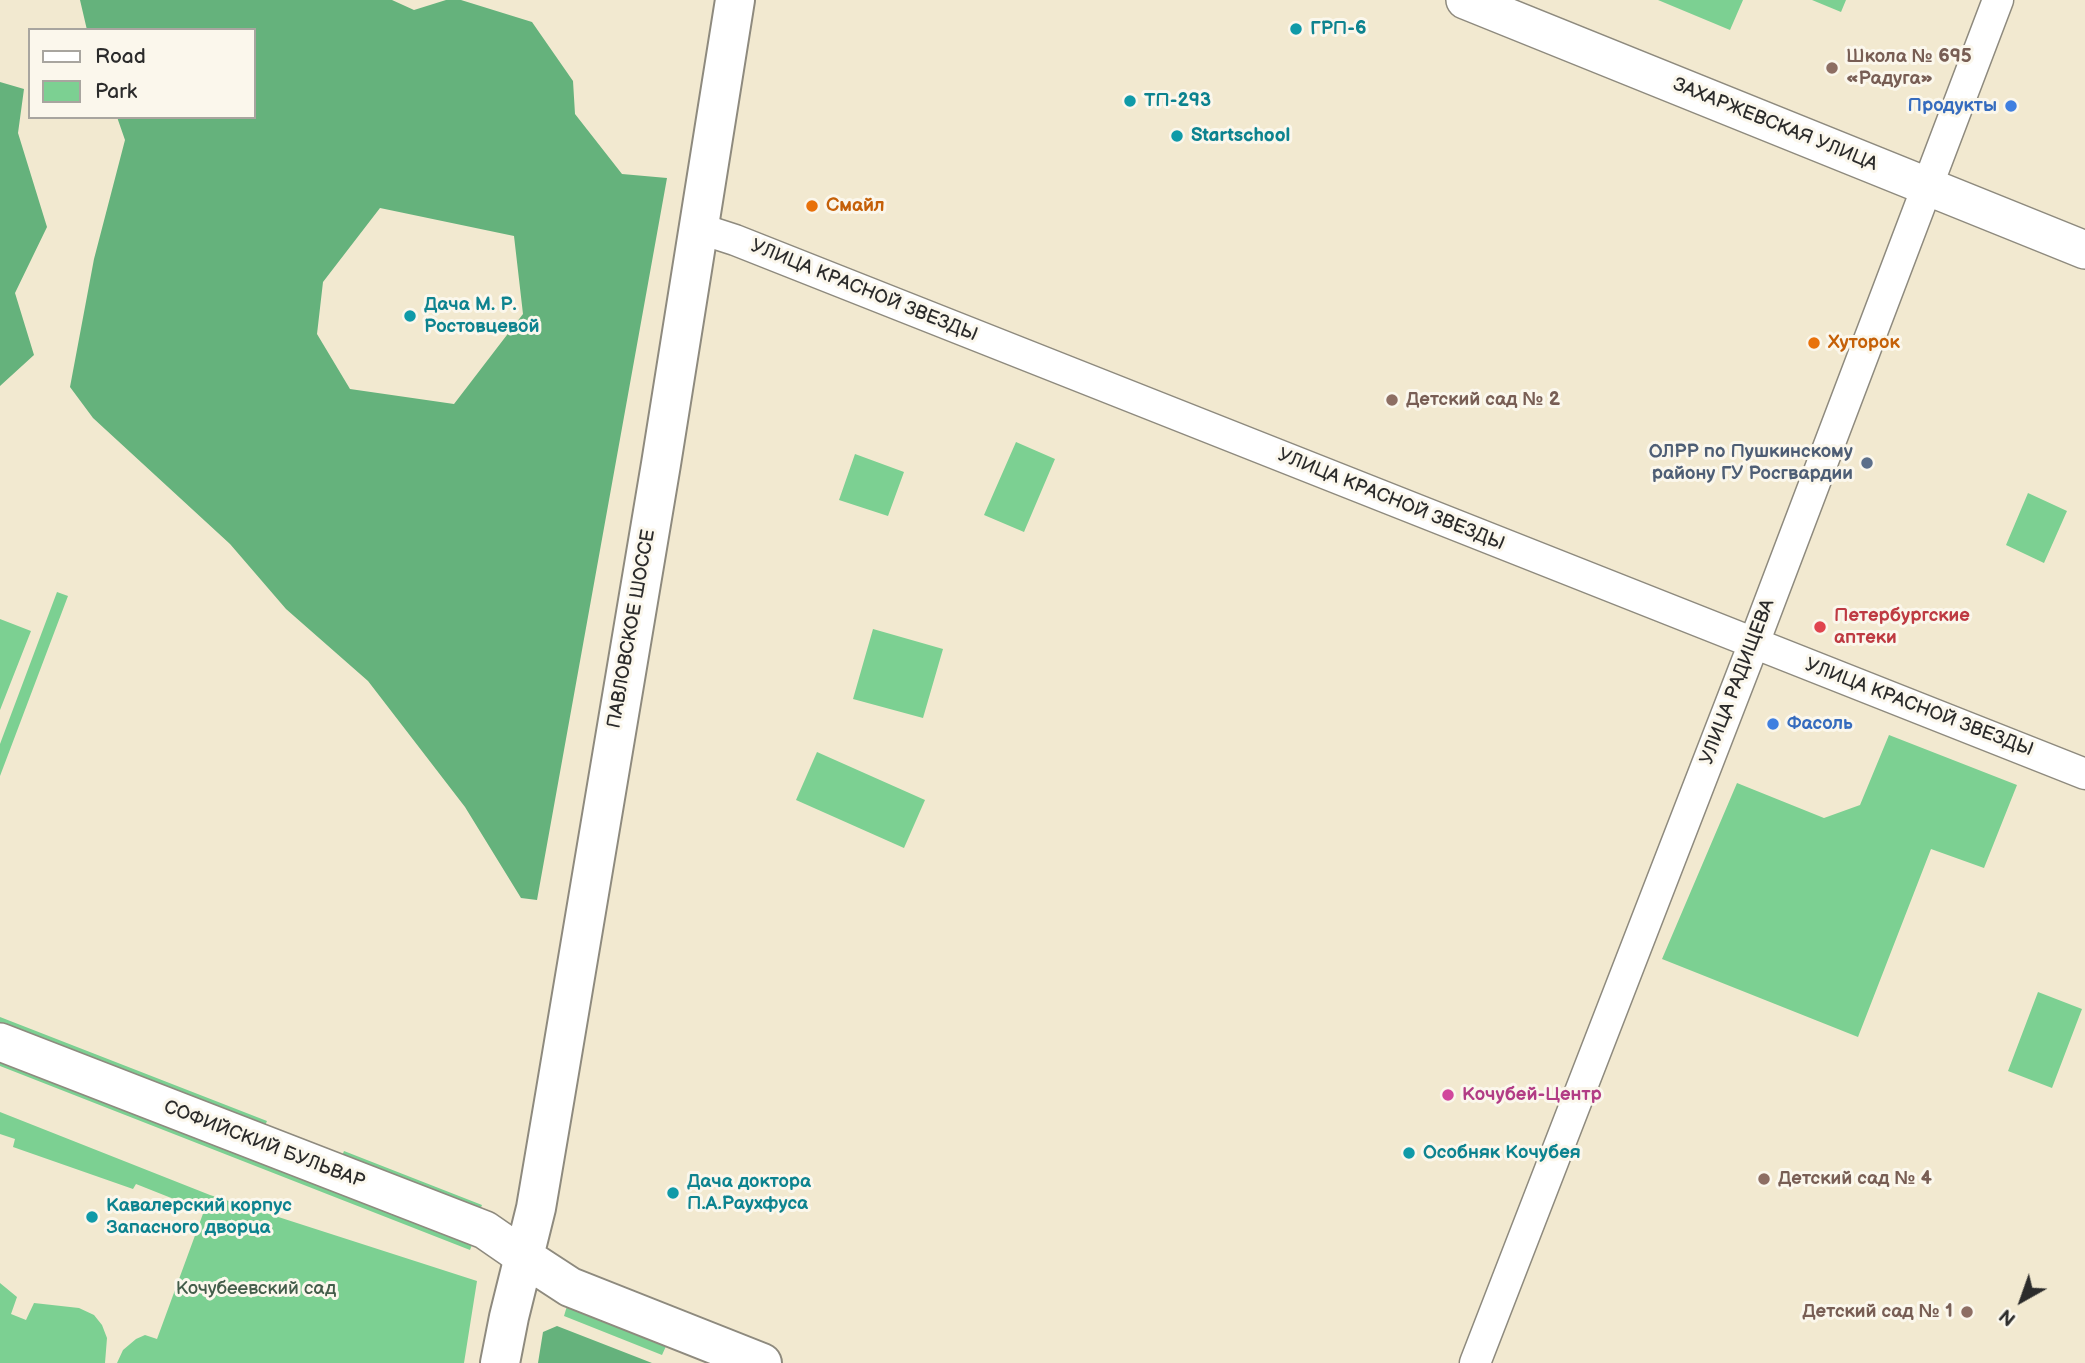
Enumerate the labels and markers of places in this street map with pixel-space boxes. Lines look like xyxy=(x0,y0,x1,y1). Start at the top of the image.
place label: ГРП-6 xyxy=(1310,18,1367,40)
marker: ГРП-6 xyxy=(1288,21,1304,37)
place label: Школа № 695 «Радуга» xyxy=(1846,46,1972,90)
marker: Школа № 695 «Радуга» xyxy=(1824,60,1840,76)
place label: ТП-293 xyxy=(1144,90,1211,112)
marker: ТП-293 xyxy=(1122,93,1138,109)
place label: Продукты xyxy=(1908,95,1997,117)
marker: Продукты xyxy=(2003,98,2019,114)
place label: Startschool xyxy=(1191,125,1290,147)
marker: Startschool xyxy=(1169,128,1185,144)
place label: Смайл xyxy=(826,195,885,217)
marker: Смайл xyxy=(804,198,820,214)
place label: Дача М. Р. Ростовцевой xyxy=(424,294,539,338)
marker: Дача М. Р. Ростовцевой xyxy=(402,308,418,324)
place label: Хуторок xyxy=(1828,332,1900,354)
marker: Хуторок xyxy=(1806,335,1822,351)
place label: Детский сад № 2 xyxy=(1406,389,1560,411)
marker: Детский сад № 2 xyxy=(1384,392,1400,408)
place label: ОЛРР по Пушкинскому району ГУ Росгвардии xyxy=(1649,441,1853,485)
marker: ОЛРР по Пушкинскому району ГУ Росгвардии xyxy=(1859,455,1875,471)
place label: Петербургские аптеки xyxy=(1834,605,1970,649)
marker: Петербургские аптеки xyxy=(1812,619,1828,635)
place label: Фасоль xyxy=(1787,713,1853,735)
marker: Фасоль xyxy=(1765,716,1781,732)
place label: Кочубей-Центр xyxy=(1462,1084,1602,1106)
marker: Кочубей-Центр xyxy=(1440,1087,1456,1103)
place label: Особняк Кочубея xyxy=(1423,1142,1581,1164)
marker: Особняк Кочубея xyxy=(1401,1145,1417,1161)
place label: Детский сад № 4 xyxy=(1778,1168,1932,1190)
place label: Дача доктора П.А.Раухфуса xyxy=(687,1171,811,1215)
marker: Детский сад № 4 xyxy=(1756,1171,1772,1187)
marker: Дача доктора П.А.Раухфуса xyxy=(665,1185,681,1201)
place label: Кавалерский корпус Запасного дворца xyxy=(106,1195,292,1239)
marker: Кавалерский корпус Запасного дворца xyxy=(84,1209,100,1225)
place label: Детский сад № 1 xyxy=(1802,1301,1953,1323)
marker: Детский сад № 1 xyxy=(1959,1304,1975,1320)

